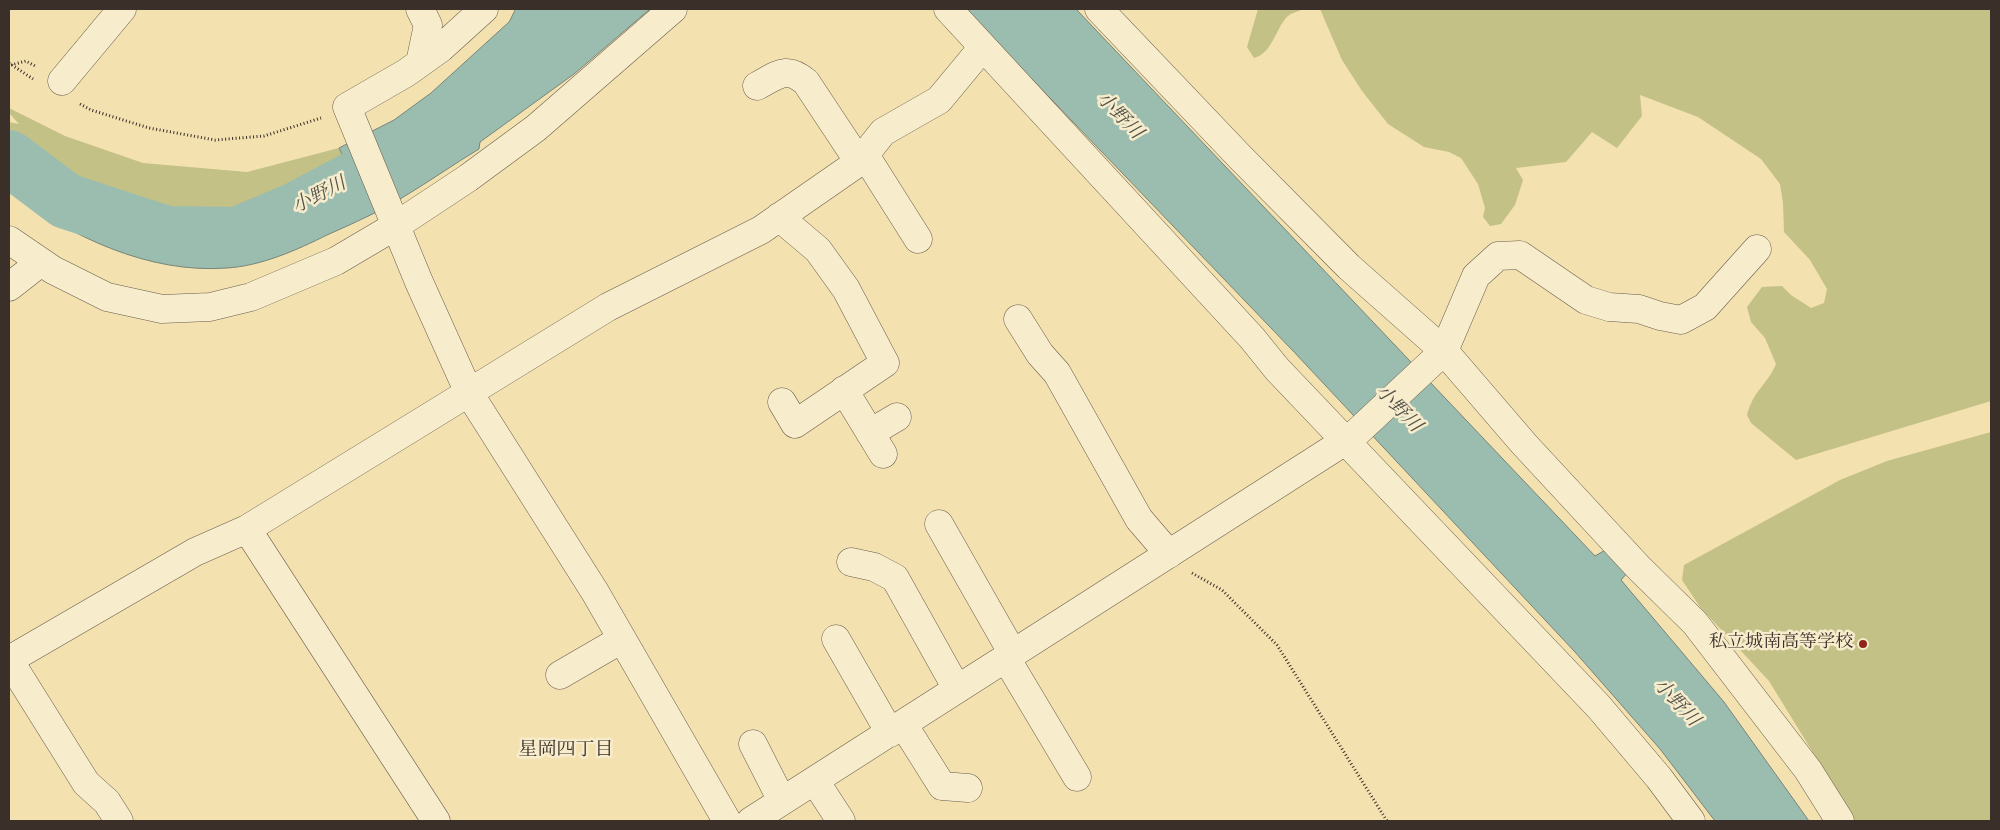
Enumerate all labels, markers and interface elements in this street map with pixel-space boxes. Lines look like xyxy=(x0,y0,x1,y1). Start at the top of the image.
water label: 小野川 xyxy=(1090,89,1146,145)
water label: 小野川 xyxy=(289,174,351,220)
water label: 小野川 xyxy=(1369,382,1425,438)
place label: 私立城南高等学校 xyxy=(1709,633,1853,655)
marker: 私立城南高等学校 xyxy=(1857,638,1869,650)
water label: 小野川 xyxy=(1647,675,1703,733)
district label: 星岡四丁目 xyxy=(519,741,613,763)

